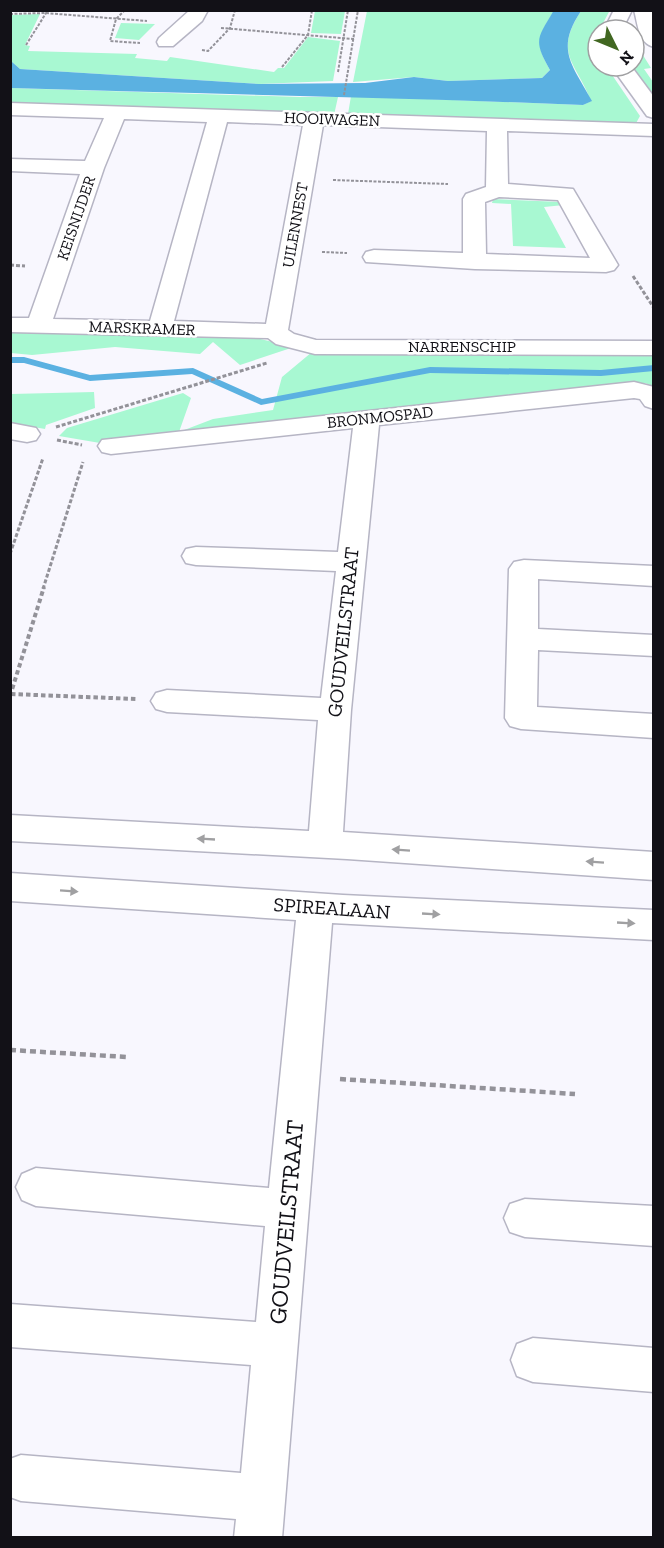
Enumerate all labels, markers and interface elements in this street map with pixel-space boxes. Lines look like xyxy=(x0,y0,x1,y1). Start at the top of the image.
north arrow xyxy=(586,18,646,78)
text: N xyxy=(616,47,638,69)
street label: HOOIWAGEN xyxy=(284,108,381,130)
street label: KEISNIJDER xyxy=(53,173,99,263)
street label: UILENNEST xyxy=(278,181,312,269)
street label: MARSKRAMER xyxy=(88,317,196,339)
street label: NARRENSCHIP xyxy=(408,337,516,356)
street label: BRONMOSPAD xyxy=(326,402,434,432)
street label: GOUDVEILSTRAAT xyxy=(322,546,364,718)
one-way arrow xyxy=(196,834,215,844)
one-way arrow xyxy=(391,845,410,854)
one-way arrow xyxy=(586,858,605,867)
one-way arrow xyxy=(59,886,78,895)
street label: SPIREALAAN xyxy=(273,892,391,924)
one-way arrow xyxy=(422,909,441,918)
one-way arrow xyxy=(616,919,635,928)
street label: GOUDVEILSTRAAT xyxy=(263,1119,309,1325)

